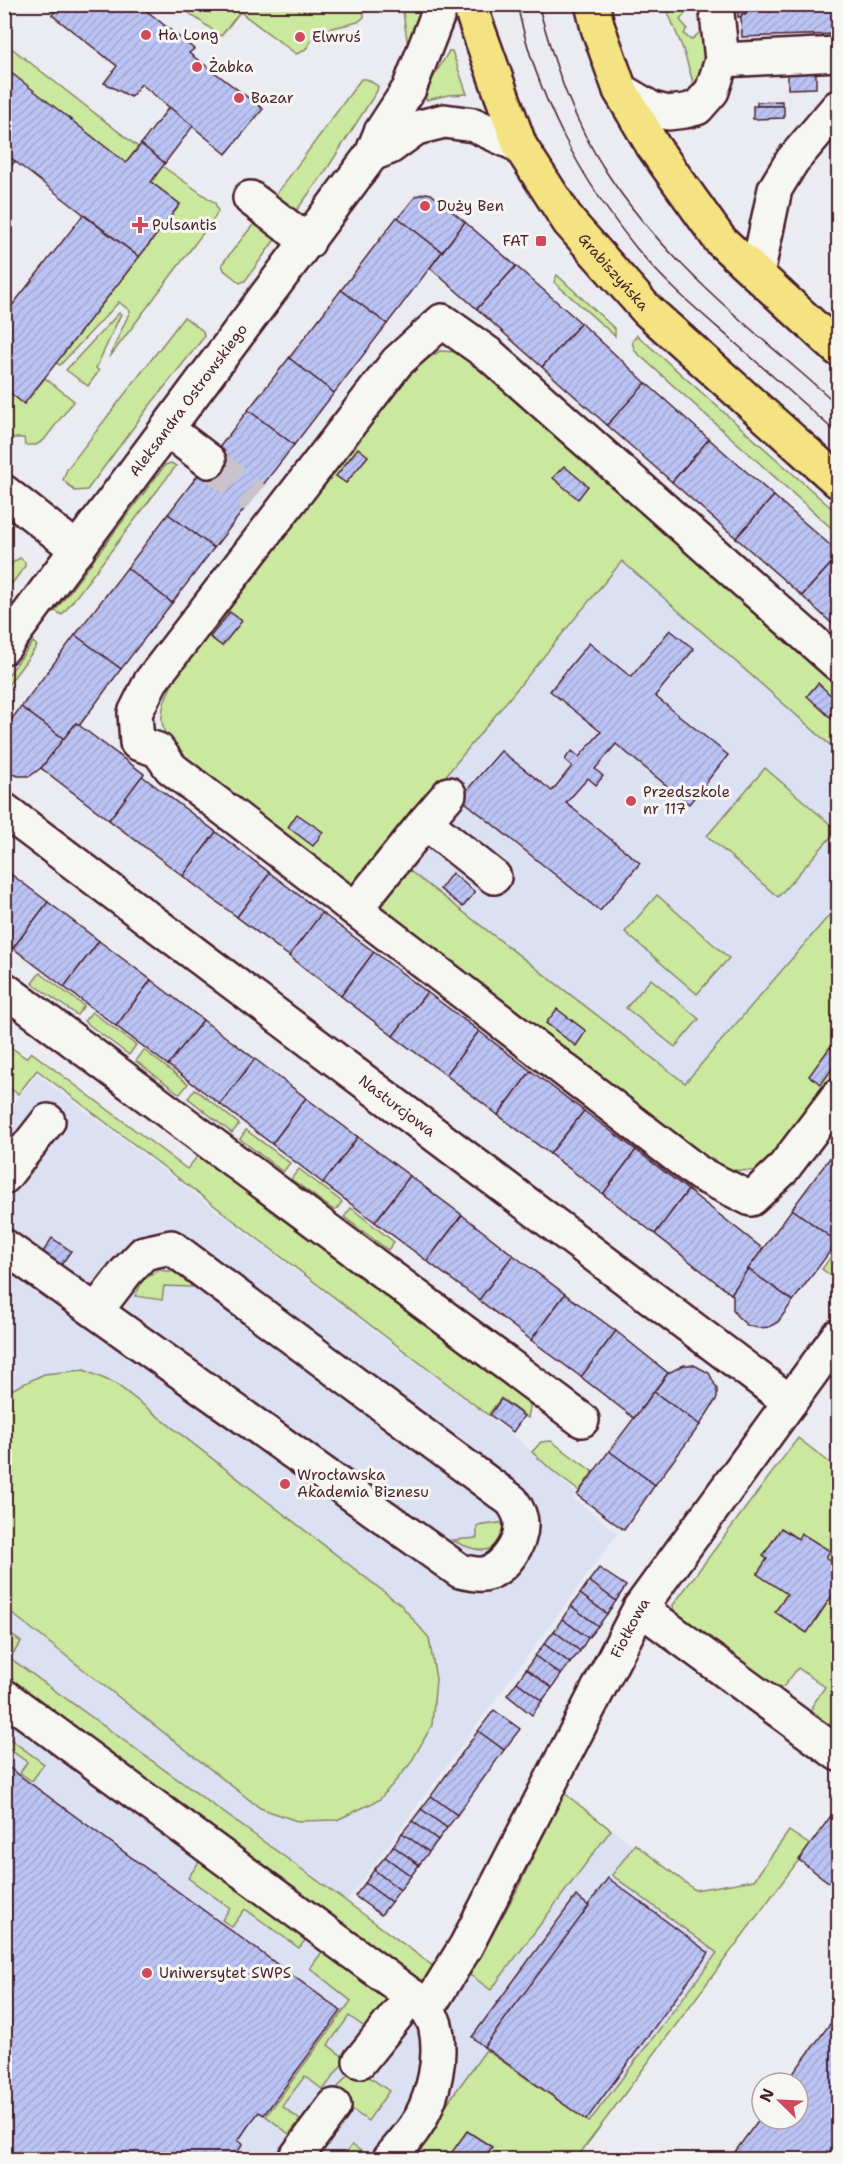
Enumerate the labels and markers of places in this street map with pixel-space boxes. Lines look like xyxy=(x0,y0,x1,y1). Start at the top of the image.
place label: Ha Long xyxy=(158,25,218,45)
place label: Elwruś xyxy=(312,27,361,47)
marker: Ha Long xyxy=(139,28,153,42)
marker: Elwruś xyxy=(293,30,307,44)
place label: Żabka xyxy=(209,57,254,77)
marker: Żabka xyxy=(190,60,204,74)
place label: Bazar xyxy=(251,88,294,108)
marker: Bazar xyxy=(232,91,246,105)
place label: Duży Ben xyxy=(437,196,504,216)
marker: Duży Ben xyxy=(418,199,432,213)
place label: Pulsantis xyxy=(152,215,217,235)
marker: Pulsantis xyxy=(133,218,147,232)
place label: FAT xyxy=(503,231,529,251)
marker: FAT xyxy=(534,234,548,248)
place label: Przedszkole nr 117 xyxy=(643,782,730,819)
marker: Przedszkole nr 117 xyxy=(624,794,638,808)
place label: Wrocławska Akademia Biznesu xyxy=(297,1465,429,1502)
marker: Wrocławska Akademia Biznesu xyxy=(278,1477,292,1491)
place label: Uniwersytet SWPS xyxy=(159,1963,291,1983)
marker: Uniwersytet SWPS xyxy=(140,1966,154,1980)

